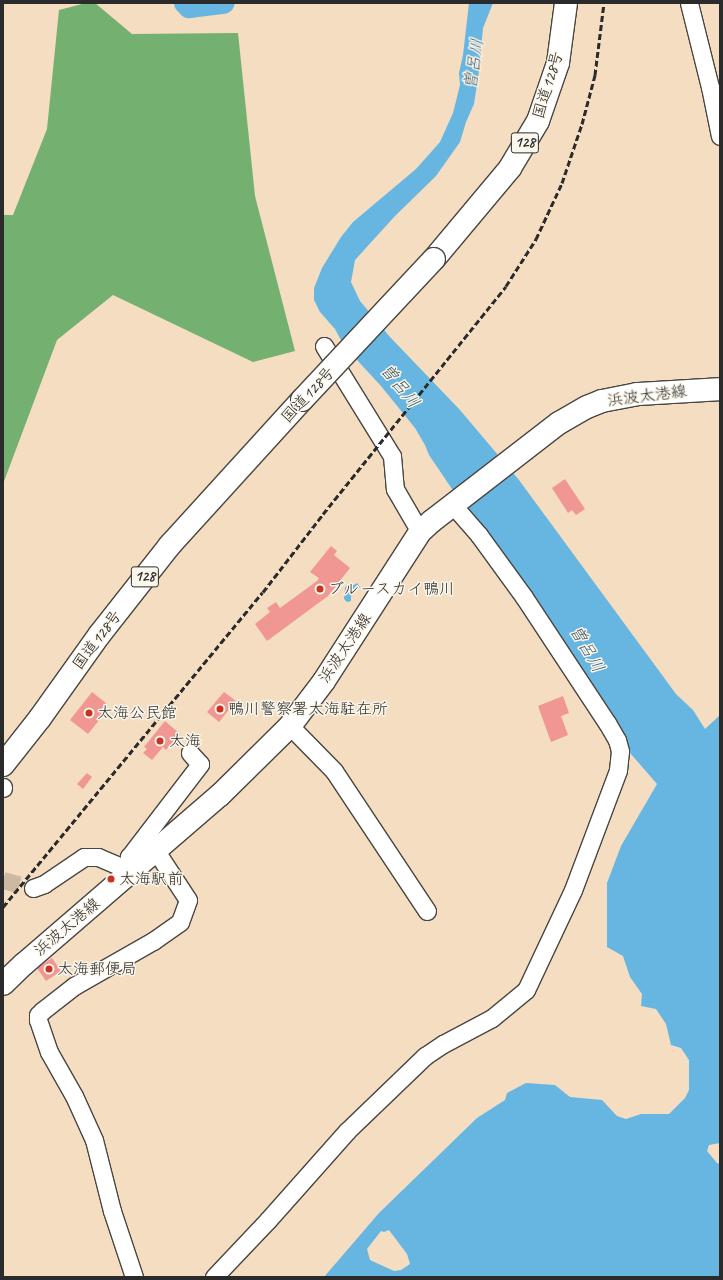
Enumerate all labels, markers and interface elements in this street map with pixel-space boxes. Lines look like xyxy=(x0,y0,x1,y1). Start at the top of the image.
water label: 曽呂川 xyxy=(460,37,488,91)
street label: 国道128号 xyxy=(529,49,567,121)
road number: 128 xyxy=(510,130,540,156)
water label: 曽呂川 xyxy=(376,360,424,412)
street label: 国道128号 xyxy=(277,363,339,427)
street label: 浜波太港線 xyxy=(606,382,688,410)
road number: 128 xyxy=(130,564,160,590)
place label: ブルースカイ鴨川 xyxy=(328,579,457,599)
marker: ブルースカイ鴨川 xyxy=(315,584,325,594)
street label: 国道128号 xyxy=(68,606,126,674)
street label: 浜波太港線 xyxy=(315,609,375,687)
water label: 曽呂川 xyxy=(565,622,609,676)
place label: 鴨川警察署太海駐在所 xyxy=(228,699,388,719)
place label: 太海公民館 xyxy=(97,703,177,723)
marker: 鴨川警察署太海駐在所 xyxy=(215,704,225,714)
marker: 太海公民館 xyxy=(84,708,94,718)
place label: 太海 xyxy=(169,731,201,751)
marker: 太海 xyxy=(154,735,166,747)
place label: 太海駅前 xyxy=(119,869,183,889)
marker: 太海駅前 xyxy=(106,874,116,884)
street label: 浜波太港線 xyxy=(30,894,104,960)
place label: 太海郵便局 xyxy=(57,959,137,979)
marker: 太海郵便局 xyxy=(44,964,54,974)

